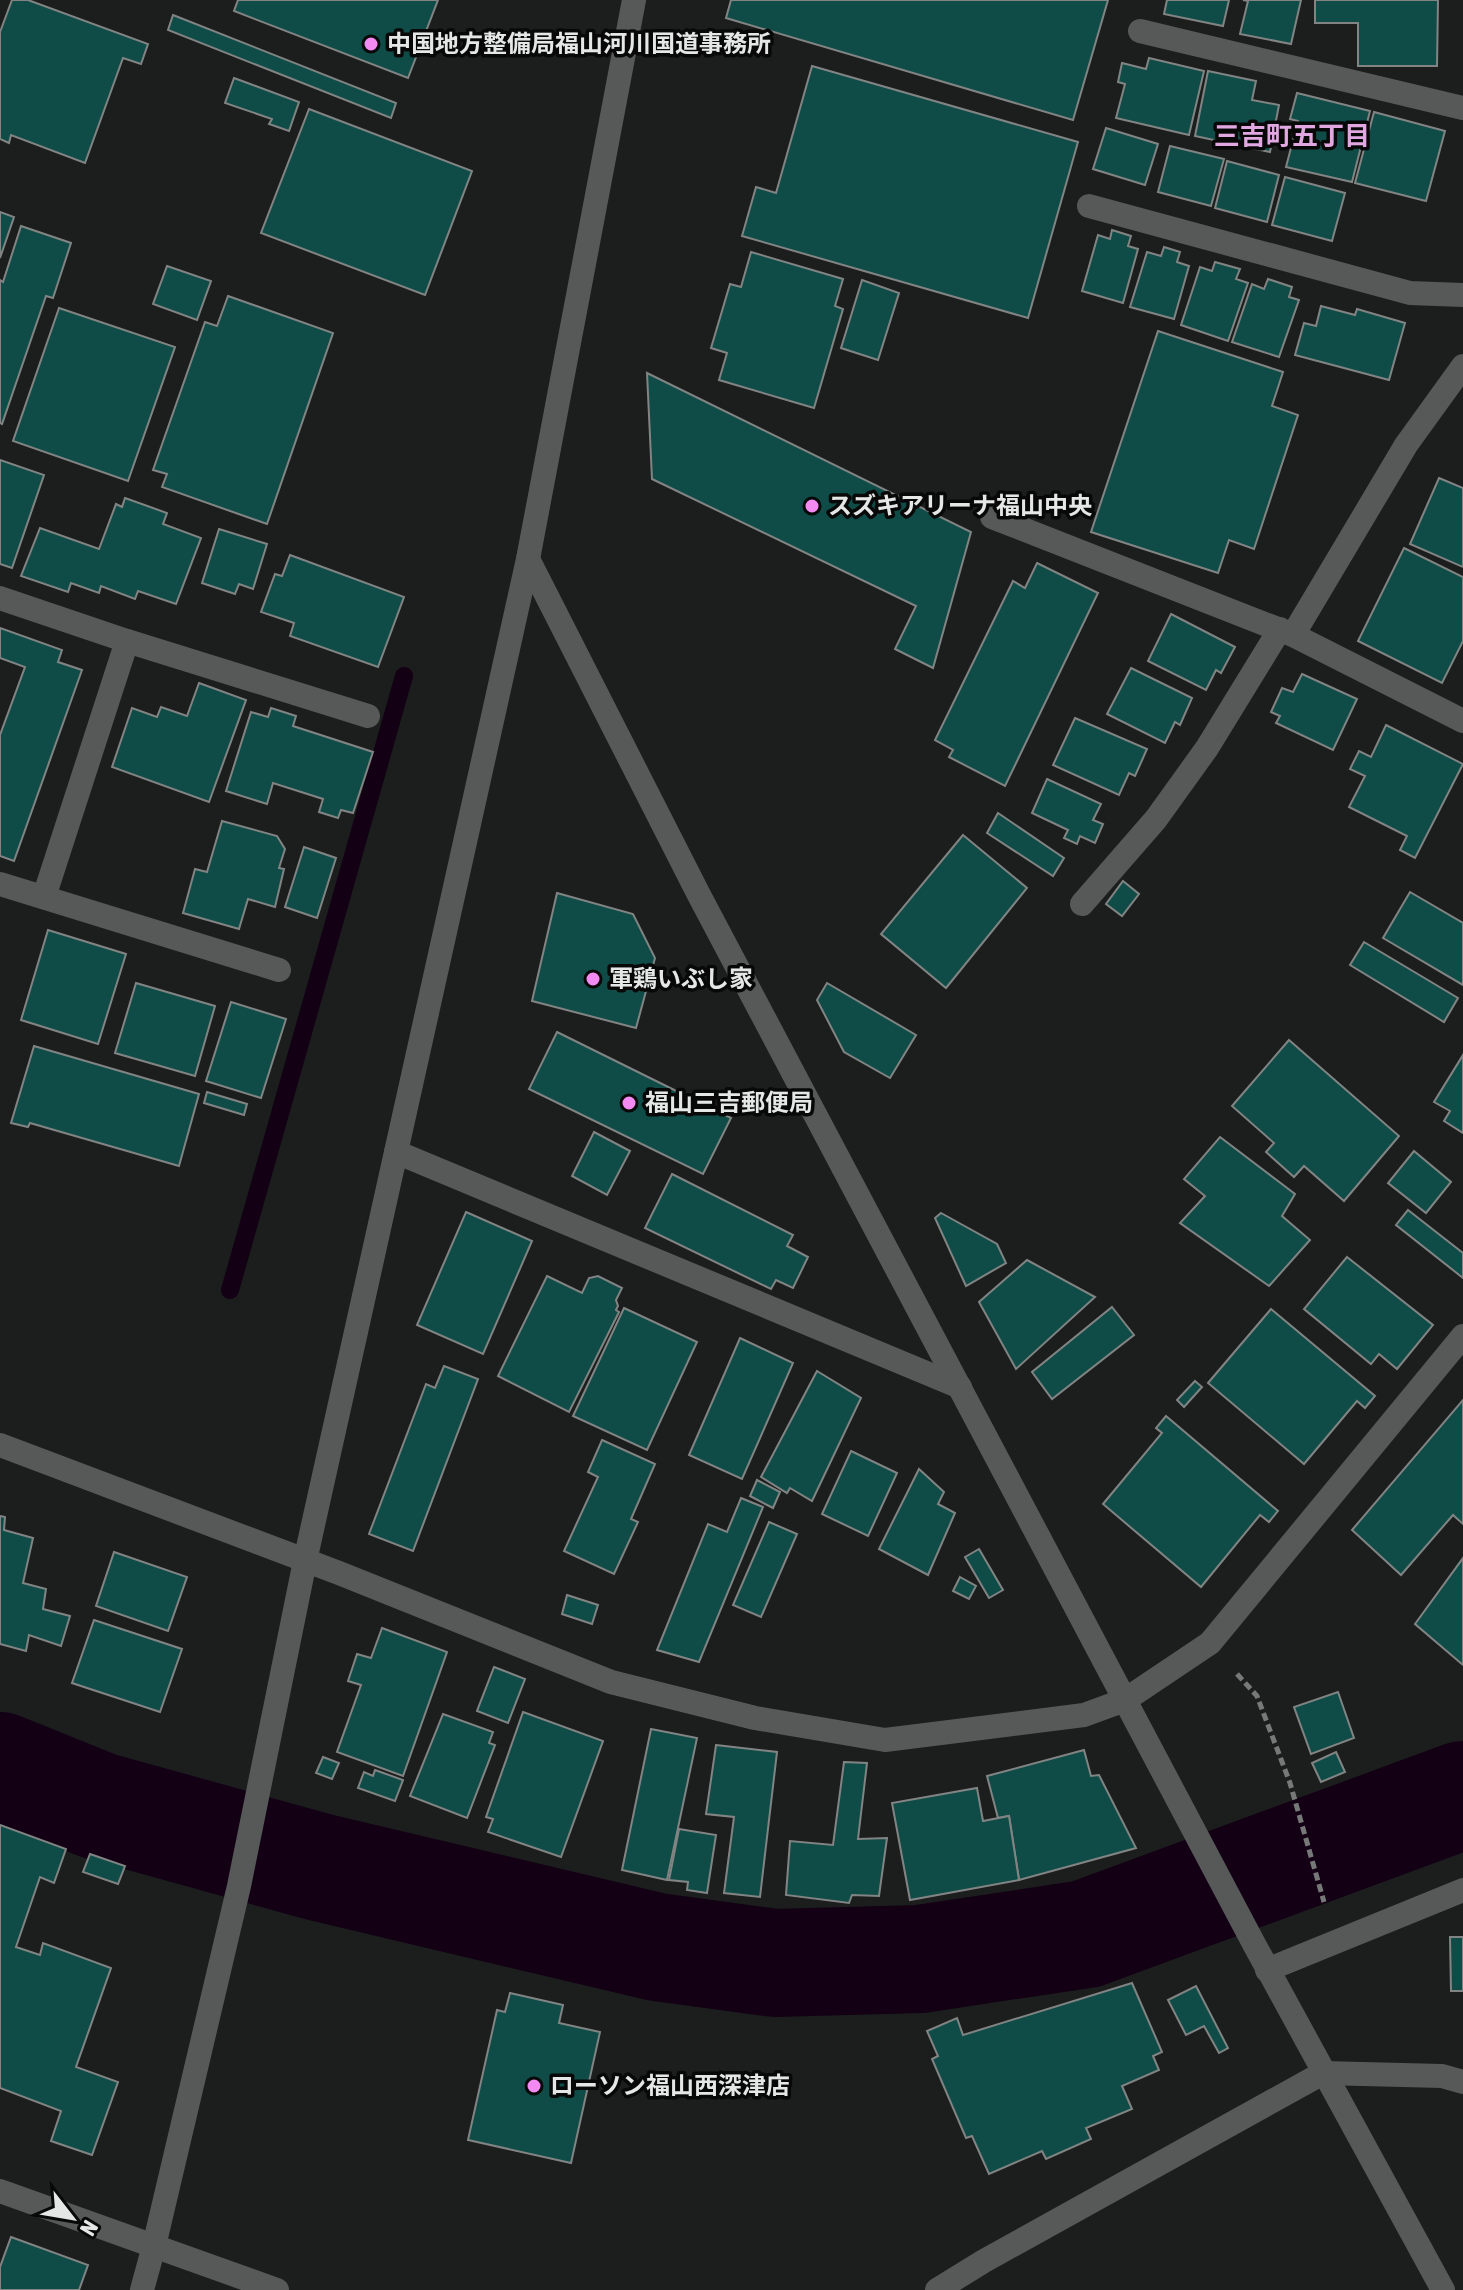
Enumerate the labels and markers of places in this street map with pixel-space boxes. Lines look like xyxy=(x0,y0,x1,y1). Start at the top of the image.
place label: 中国地方整備局福山河川国道事務所 xyxy=(387,30,771,57)
marker: 中国地方整備局福山河川国道事務所 xyxy=(362,35,380,53)
place label: スズキアリーナ福山中央 xyxy=(828,492,1092,519)
marker: スズキアリーナ福山中央 xyxy=(803,497,821,515)
place label: 軍鶏いぶし家 xyxy=(609,965,753,992)
marker: 軍鶏いぶし家 xyxy=(584,970,602,988)
place label: 福山三吉郵便局 xyxy=(645,1089,813,1116)
marker: 福山三吉郵便局 xyxy=(620,1094,638,1112)
place label: ローソン福山西深津店 xyxy=(550,2072,790,2099)
marker: ローソン福山西深津店 xyxy=(525,2077,543,2095)

